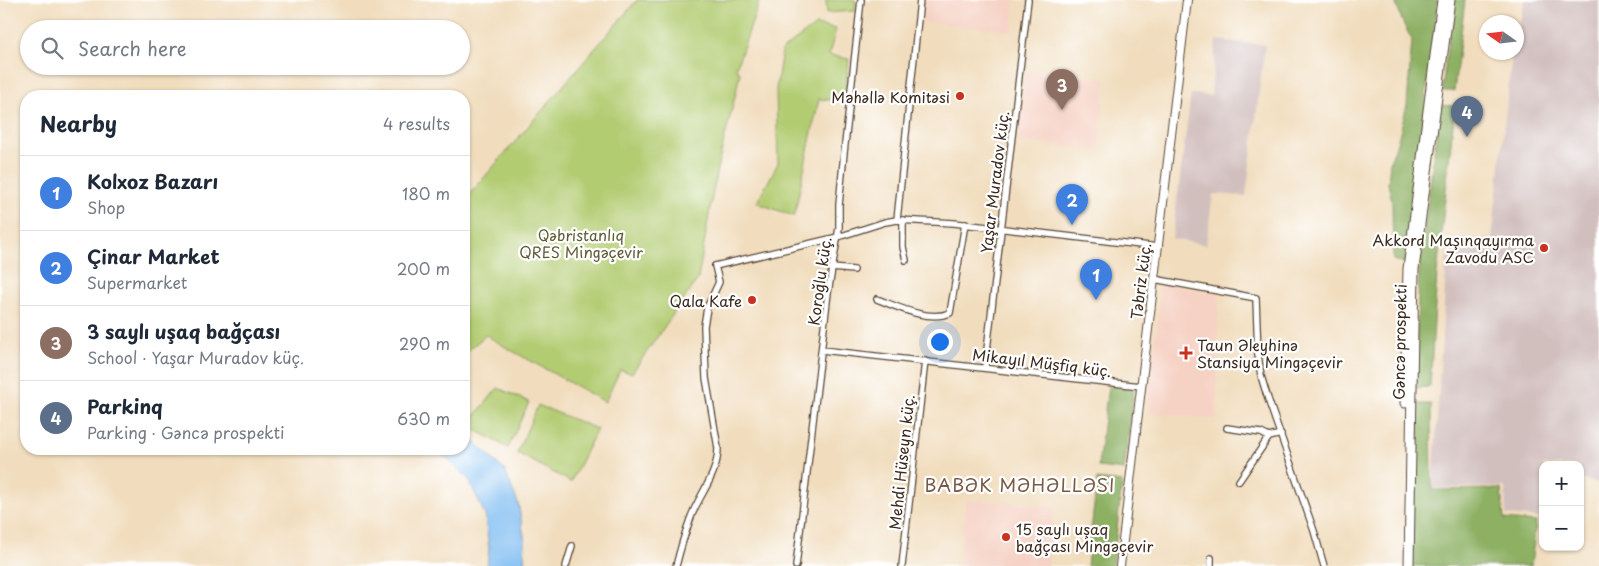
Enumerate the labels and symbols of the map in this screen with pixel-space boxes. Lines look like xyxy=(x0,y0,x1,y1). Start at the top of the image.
north arrow xyxy=(1479,15,1524,60)
pin: 3 xyxy=(1046,69,1078,110)
place label: Məhəllə Komitəsi xyxy=(831,85,950,108)
marker: Məhəllə Komitəsi xyxy=(954,90,966,102)
pin: 4 xyxy=(1451,96,1483,137)
street label: Yaşar Muradov küç. xyxy=(974,109,1014,255)
pin: 2 xyxy=(1056,184,1088,225)
park label: Qəbristanlıq QRES Mingəçevir xyxy=(519,223,643,263)
place label: Akkord Maşınqayırma Zavodu ASC xyxy=(1373,228,1535,268)
street label: Koroğlu küç. xyxy=(801,235,837,327)
street label: Təbriz küç. xyxy=(1124,241,1156,321)
marker: Akkord Maşınqayırma Zavodu ASC xyxy=(1538,242,1550,254)
pin: 1 xyxy=(1080,259,1112,300)
street label: Gəncə prospekti xyxy=(1386,284,1412,400)
place label: Qala Kafe xyxy=(669,289,742,312)
marker: Qala Kafe xyxy=(746,294,758,306)
your location xyxy=(927,329,953,355)
place label: Taun Əleyhinə Stansiya Mingəçevir xyxy=(1197,333,1343,373)
street label: Mikayıl Müşfiq küç. xyxy=(971,342,1113,382)
marker: Taun Əleyhinə Stansiya Mingəçevir xyxy=(1179,346,1193,360)
street label: Mehdi Hüseyn küç. xyxy=(882,393,920,531)
district label: BABƏK MƏHƏLLƏSI xyxy=(924,471,1116,498)
place label: 15 saylı uşaq bağçası Mingəçevir xyxy=(1016,517,1153,557)
marker: 15 saylı uşaq bağçası Mingəçevir xyxy=(1000,531,1012,543)

